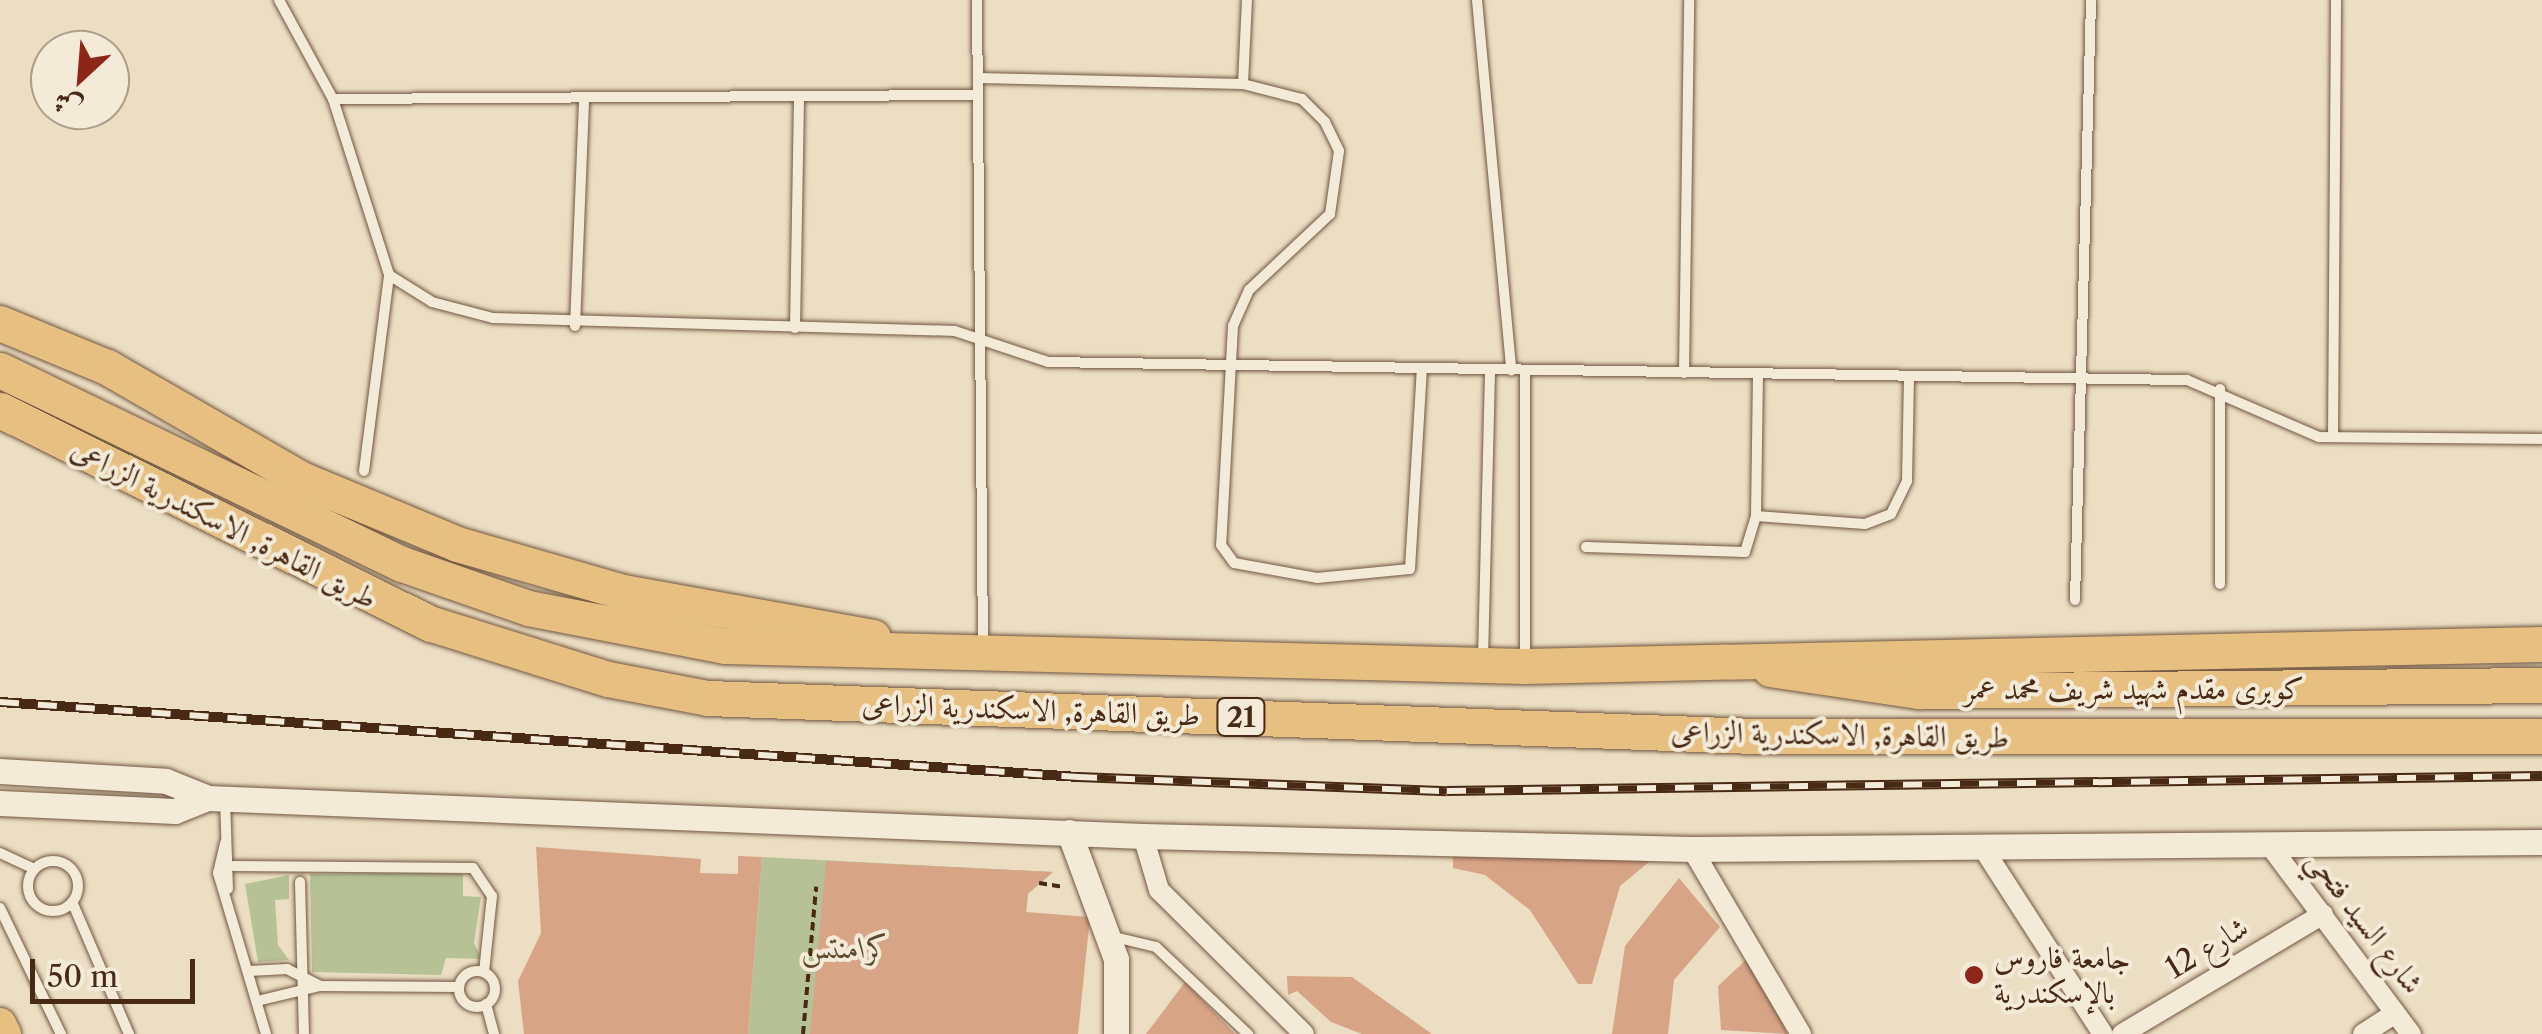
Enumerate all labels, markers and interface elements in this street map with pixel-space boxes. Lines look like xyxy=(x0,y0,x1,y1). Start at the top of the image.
north arrow xyxy=(30,30,130,130)
text: ش xyxy=(48,84,88,127)
street label: طريق القاهرة, الاسكندرية الزراعى xyxy=(65,431,383,617)
street label: كوبرى مقدم شهيد شريف محمد عمر xyxy=(1964,671,2304,707)
street label: طريق القاهرة, الاسكندرية الزراعى xyxy=(861,686,1201,734)
road number: 21 xyxy=(1216,694,1266,740)
street label: طريق القاهرة, الاسكندرية الزراعى xyxy=(1670,714,2010,756)
street label: شارع السيد فتحي xyxy=(2299,843,2431,1001)
street label: شارع 12 xyxy=(2159,909,2255,987)
park label: كرامنتس xyxy=(801,930,891,966)
scale bar xyxy=(35,939,200,1001)
place label: جامعة فاروس بالإسكندرية xyxy=(1994,940,2131,1010)
text: 50 m xyxy=(47,958,118,995)
marker: جامعة فاروس بالإسكندرية xyxy=(1963,964,1985,986)

